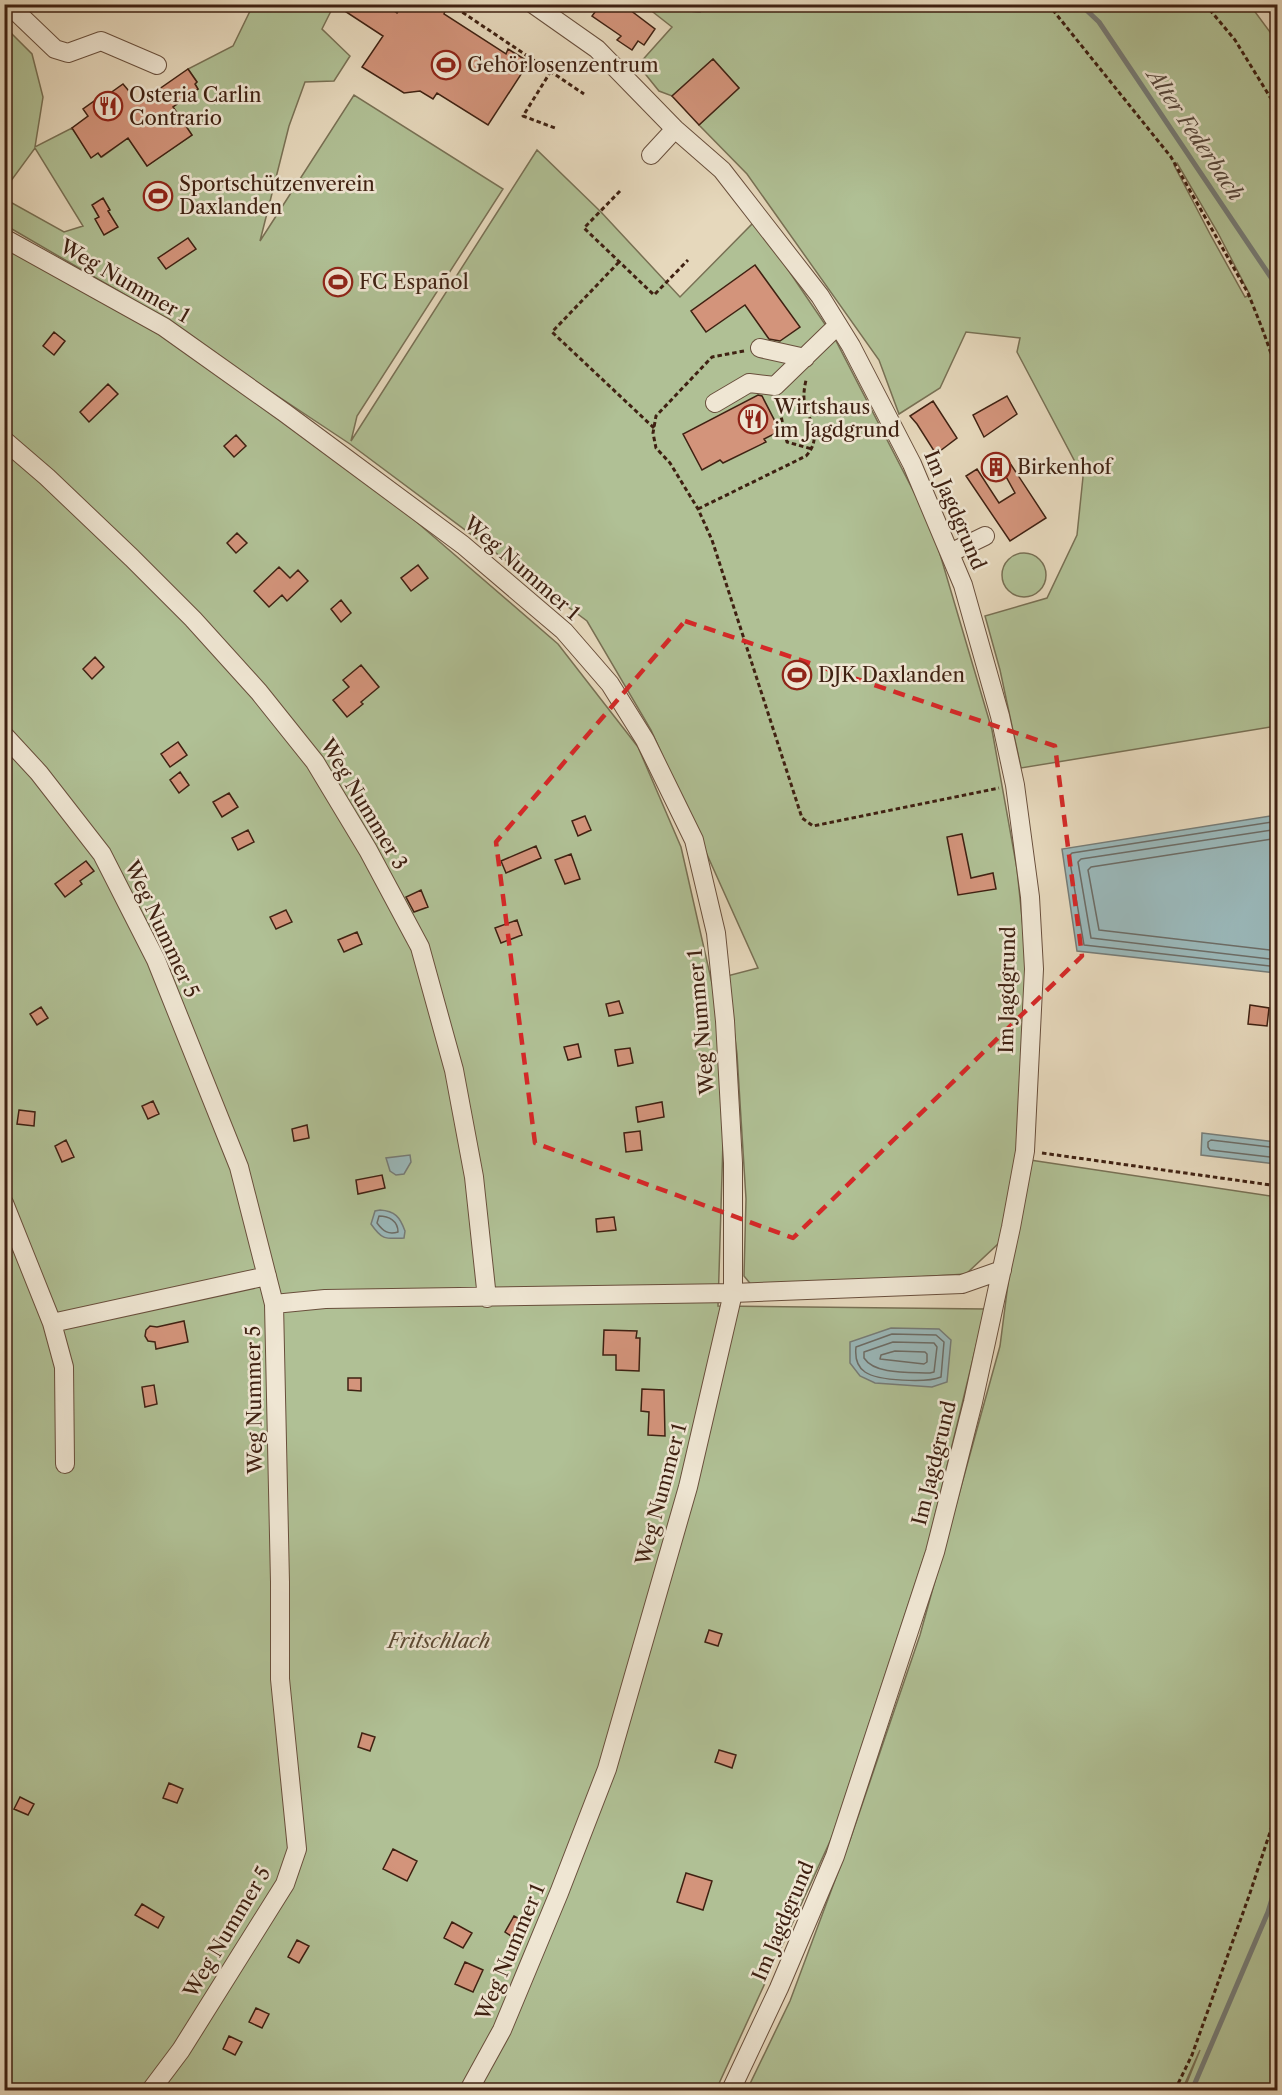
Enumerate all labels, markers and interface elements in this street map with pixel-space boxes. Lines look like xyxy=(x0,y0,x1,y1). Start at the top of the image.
sports icon: Gehörlosenzentrum xyxy=(430,49,462,81)
place label: Gehörlosenzentrum xyxy=(467,53,659,77)
water label: Alter Federbach xyxy=(1140,62,1249,205)
place label: Osteria Carlin Contrario xyxy=(129,83,262,130)
restaurant icon: Osteria Carlin Contrario xyxy=(92,90,124,122)
place label: Sportschützenverein Daxlanden xyxy=(179,172,375,219)
sports icon: Sportschützenverein Daxlanden xyxy=(142,180,174,212)
street label: Weg Nummer 1 xyxy=(55,234,195,328)
sports icon: FC Español xyxy=(322,266,354,298)
place label: FC Español xyxy=(359,270,469,294)
place label: Wirtshaus im Jagdgrund xyxy=(773,395,900,442)
restaurant icon: Wirtshaus im Jagdgrund xyxy=(737,403,769,435)
street label: Im Jagdgrund xyxy=(919,447,991,573)
building icon: Birkenhof xyxy=(980,451,1012,483)
place label: Birkenhof xyxy=(1017,455,1115,479)
street label: Weg Nummer 1 xyxy=(458,510,585,625)
sports icon: DJK Daxlanden xyxy=(781,659,813,691)
place label: DJK Daxlanden xyxy=(818,663,966,687)
street label: Weg Nummer 3 xyxy=(315,733,413,874)
street label: Weg Nummer 5 xyxy=(119,856,204,1001)
street label: Im Jagdgrund xyxy=(994,926,1020,1054)
street label: Weg Nummer 1 xyxy=(683,948,719,1097)
street label: Weg Nummer 5 xyxy=(241,1326,267,1475)
street label: Im Jagdgrund xyxy=(907,1398,961,1528)
street label: Weg Nummer 1 xyxy=(630,1420,692,1569)
park label: Fritschlach xyxy=(386,1629,490,1653)
street label: Im Jagdgrund xyxy=(747,1858,819,1984)
street label: Weg Nummer 5 xyxy=(178,1862,275,2003)
street label: Weg Nummer 1 xyxy=(470,1880,550,2025)

